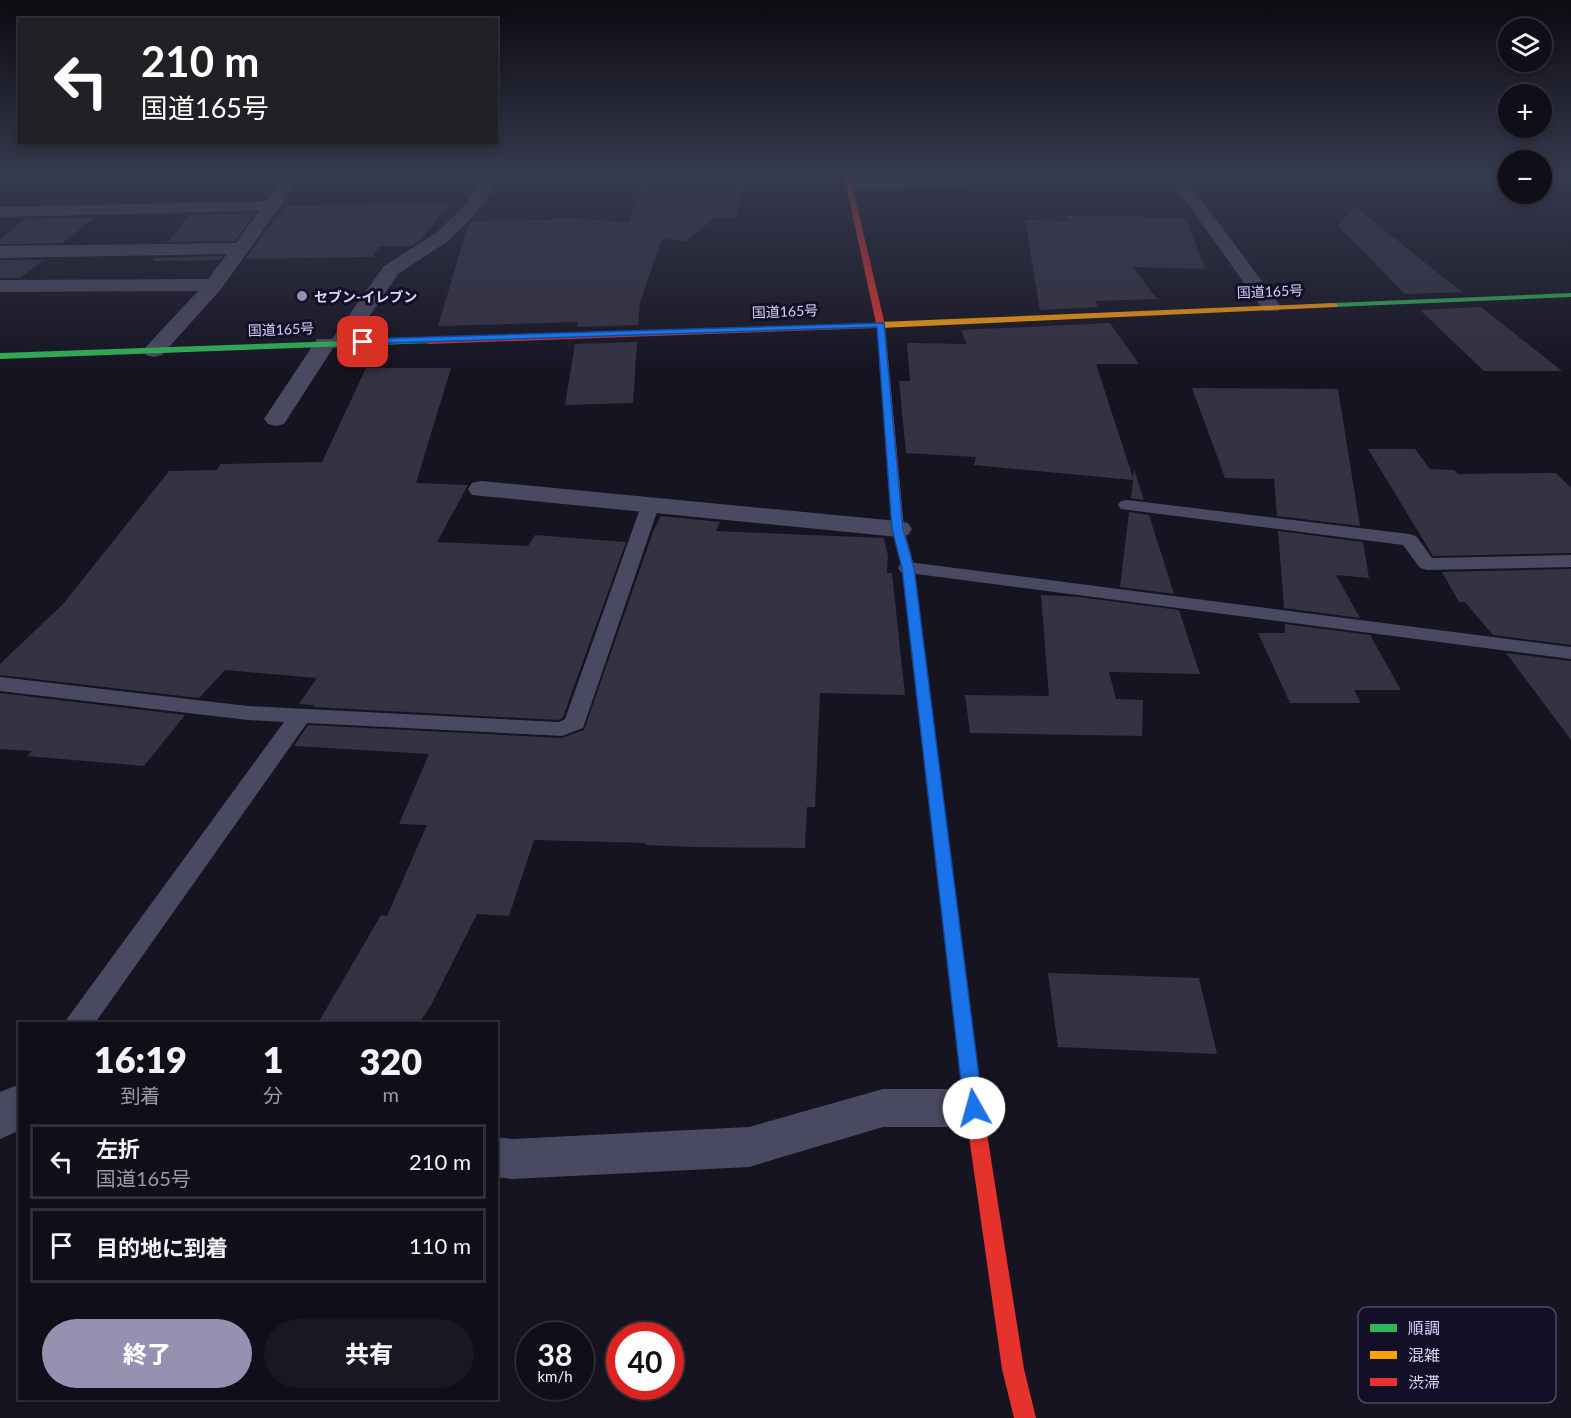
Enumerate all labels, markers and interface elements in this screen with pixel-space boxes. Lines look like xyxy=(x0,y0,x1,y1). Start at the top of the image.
map controls xyxy=(1498,18,1552,204)
button: layers xyxy=(1498,18,1552,72)
text: 210 m xyxy=(141,36,259,86)
icon: left xyxy=(42,42,120,120)
button: + xyxy=(1498,84,1552,138)
text: 国道165号 xyxy=(141,91,269,124)
button: − xyxy=(1498,150,1552,204)
street label: 国道165号 xyxy=(1237,281,1303,301)
place label: セブン-イレブン xyxy=(314,288,417,305)
marker: セブン-イレブン xyxy=(295,289,309,303)
street label: 国道165号 xyxy=(752,301,818,321)
pin xyxy=(337,316,388,367)
street label: 国道165号 xyxy=(248,319,314,339)
icon: arrive xyxy=(346,325,379,358)
text: 16:19 xyxy=(94,1037,187,1081)
text: 1 xyxy=(263,1037,284,1081)
text: 320 xyxy=(359,1039,422,1083)
position arrow xyxy=(942,1076,1006,1140)
text: m xyxy=(383,1082,399,1106)
text: 到着 xyxy=(120,1083,160,1107)
text: 分 xyxy=(263,1083,283,1107)
text: 左折 xyxy=(96,1135,140,1162)
icon: left xyxy=(45,1145,78,1178)
text: 210 m xyxy=(409,1148,471,1175)
text: 国道165号 xyxy=(96,1166,191,1190)
icon: arrive xyxy=(45,1229,78,1262)
text: 110 m xyxy=(409,1232,471,1259)
text: 目的地に到着 xyxy=(96,1234,228,1261)
legend xyxy=(1358,1307,1556,1403)
text: 順調 xyxy=(1408,1318,1440,1337)
button: 終了 xyxy=(42,1319,252,1388)
button: 共有 xyxy=(264,1319,474,1388)
speed limit sign: 40 xyxy=(606,1322,684,1400)
text: 38 xyxy=(538,1336,572,1372)
text: 混雑 xyxy=(1408,1345,1440,1364)
text: km/h xyxy=(537,1367,573,1385)
text: 渋滞 xyxy=(1408,1372,1440,1391)

